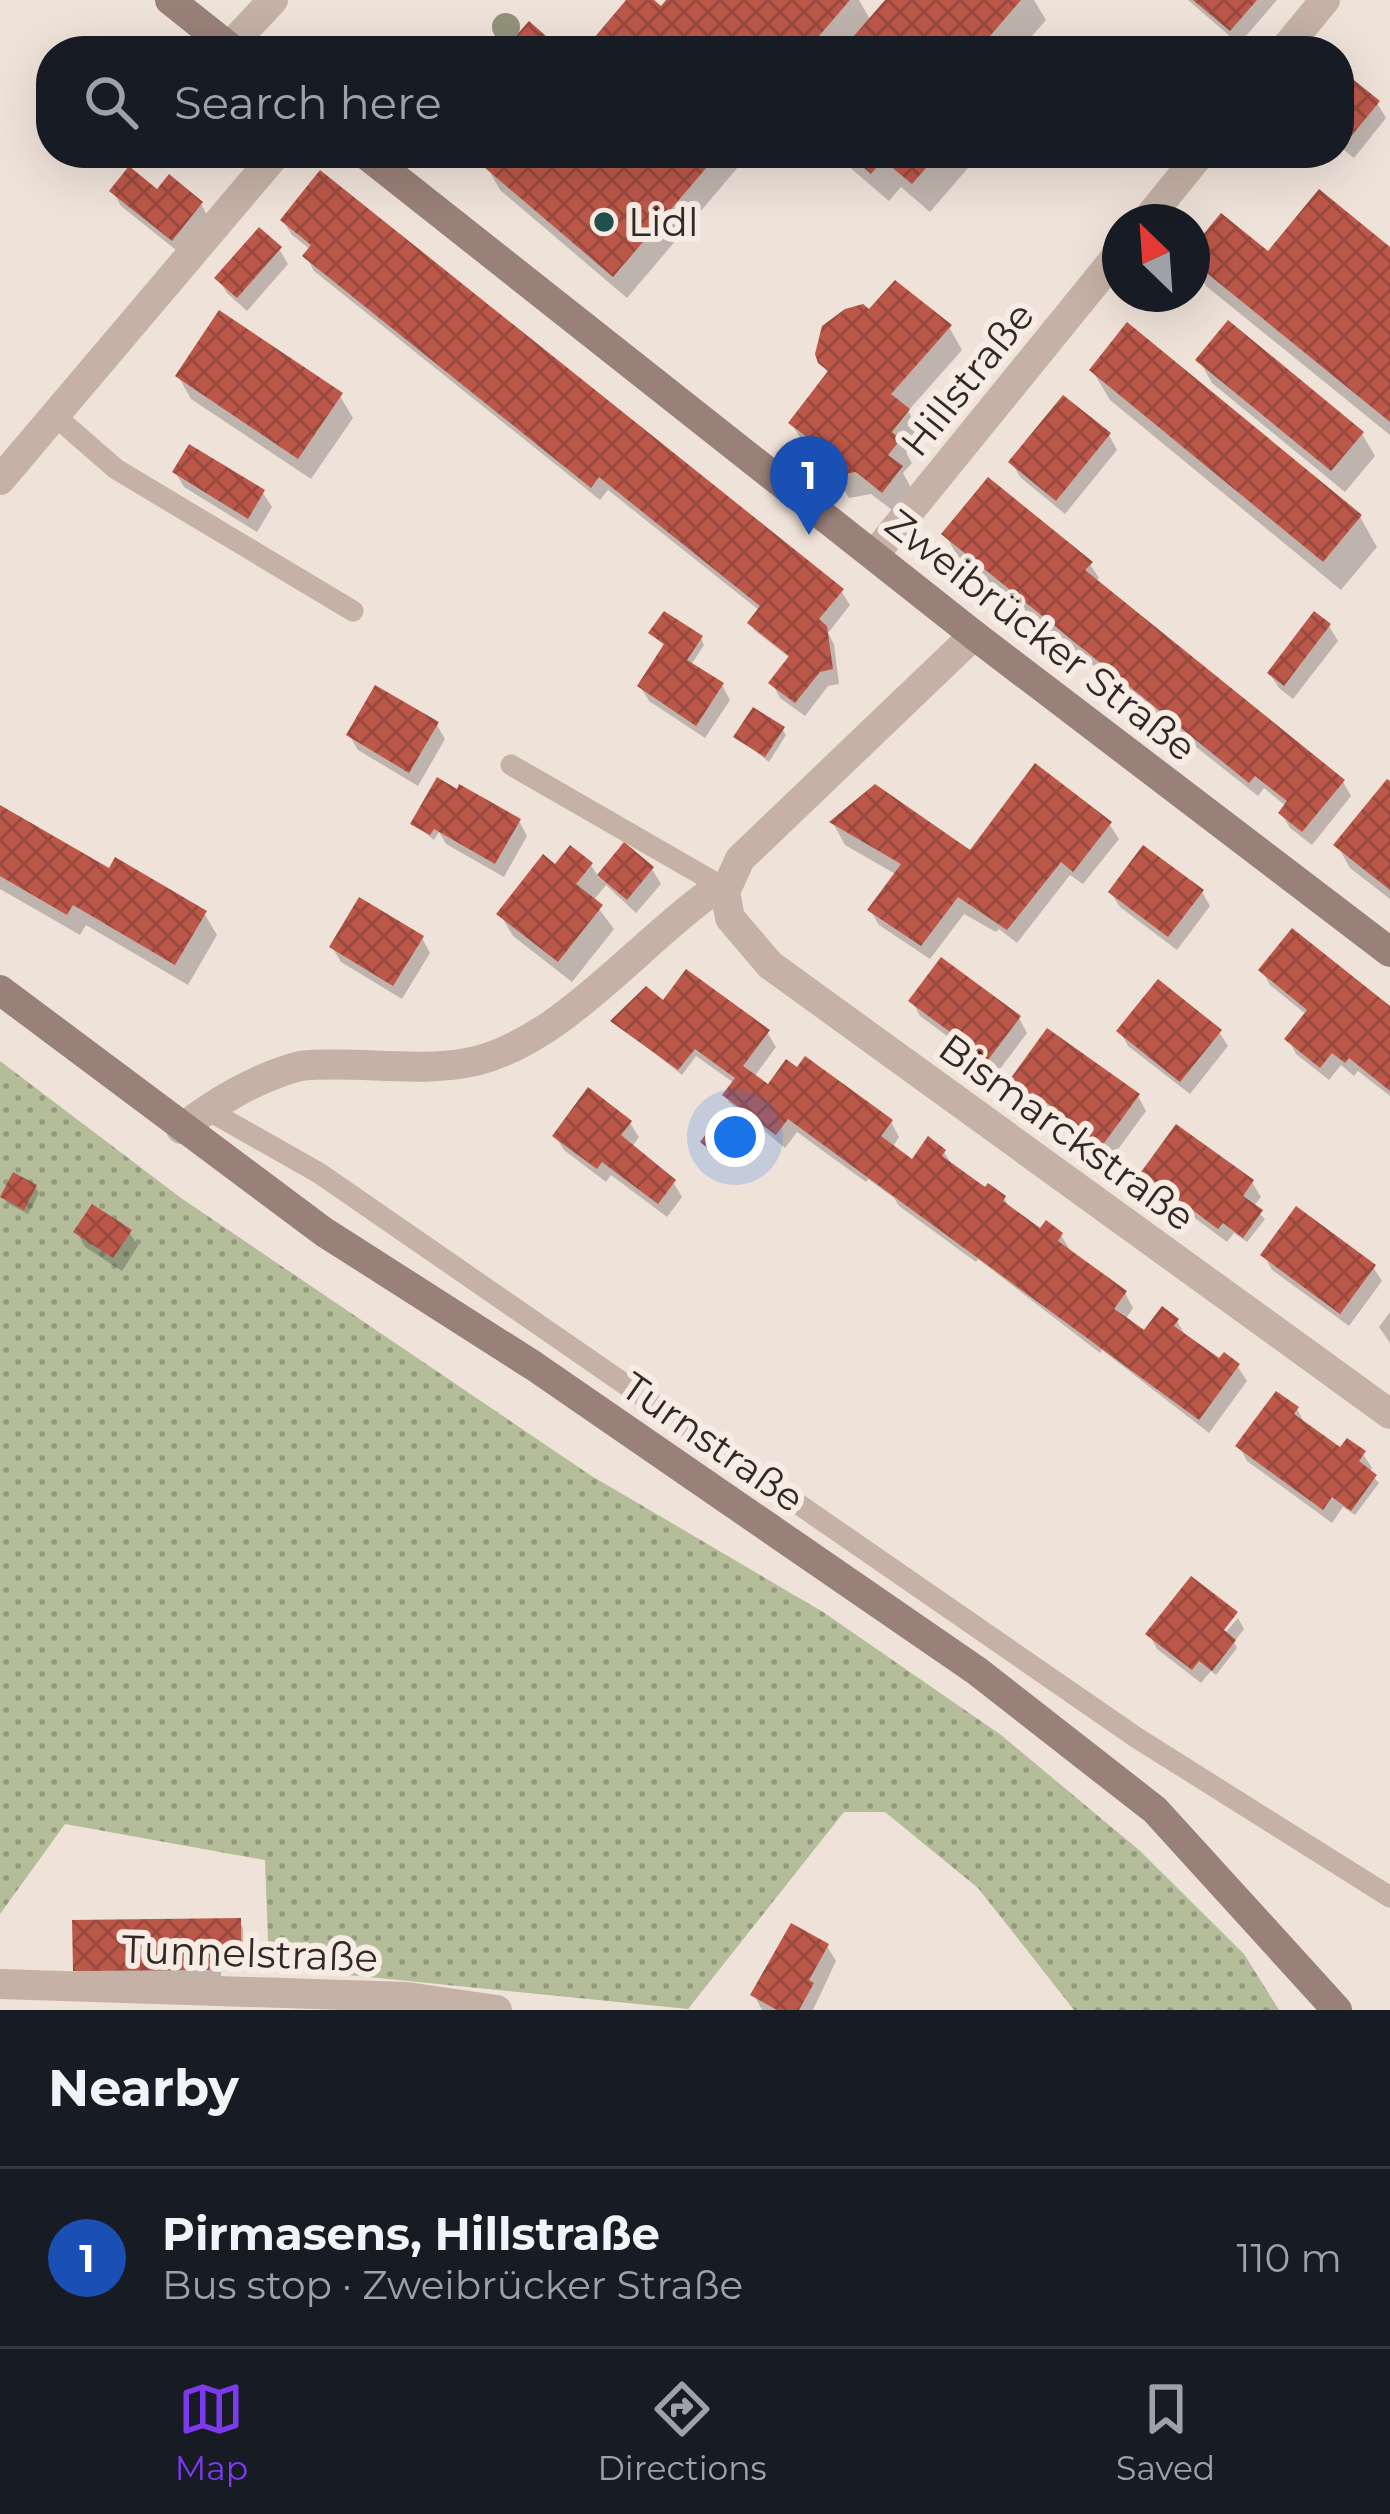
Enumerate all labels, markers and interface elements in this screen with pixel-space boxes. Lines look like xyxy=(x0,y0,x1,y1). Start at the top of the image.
search box xyxy=(36,36,1354,168)
icon: search xyxy=(78,69,144,135)
text: Search here xyxy=(174,75,442,130)
place label: Lidl xyxy=(628,198,698,246)
north arrow xyxy=(1102,204,1210,312)
marker: Lidl xyxy=(591,209,617,235)
street label: Hillstraße xyxy=(890,292,1044,466)
pin: 1 xyxy=(770,436,848,535)
street label: Zweibrücker Straße xyxy=(876,499,1206,771)
street label: Bismarckstraße xyxy=(930,1023,1204,1241)
your location xyxy=(705,1107,765,1167)
street label: Turnstraße xyxy=(613,1362,813,1522)
street label: Tunnelstraße xyxy=(121,1925,379,1981)
text: Nearby xyxy=(48,2057,239,2119)
text: Pirmasens, Hillstraße xyxy=(162,2206,660,2261)
text: 1 xyxy=(79,2234,95,2282)
text: 110 m xyxy=(1236,2234,1342,2282)
text: Bus stop · Zweibrücker Straße xyxy=(162,2261,743,2309)
tab: Map xyxy=(175,2376,248,2488)
tab: Directions xyxy=(598,2376,767,2488)
tab: Saved xyxy=(1116,2376,1215,2488)

